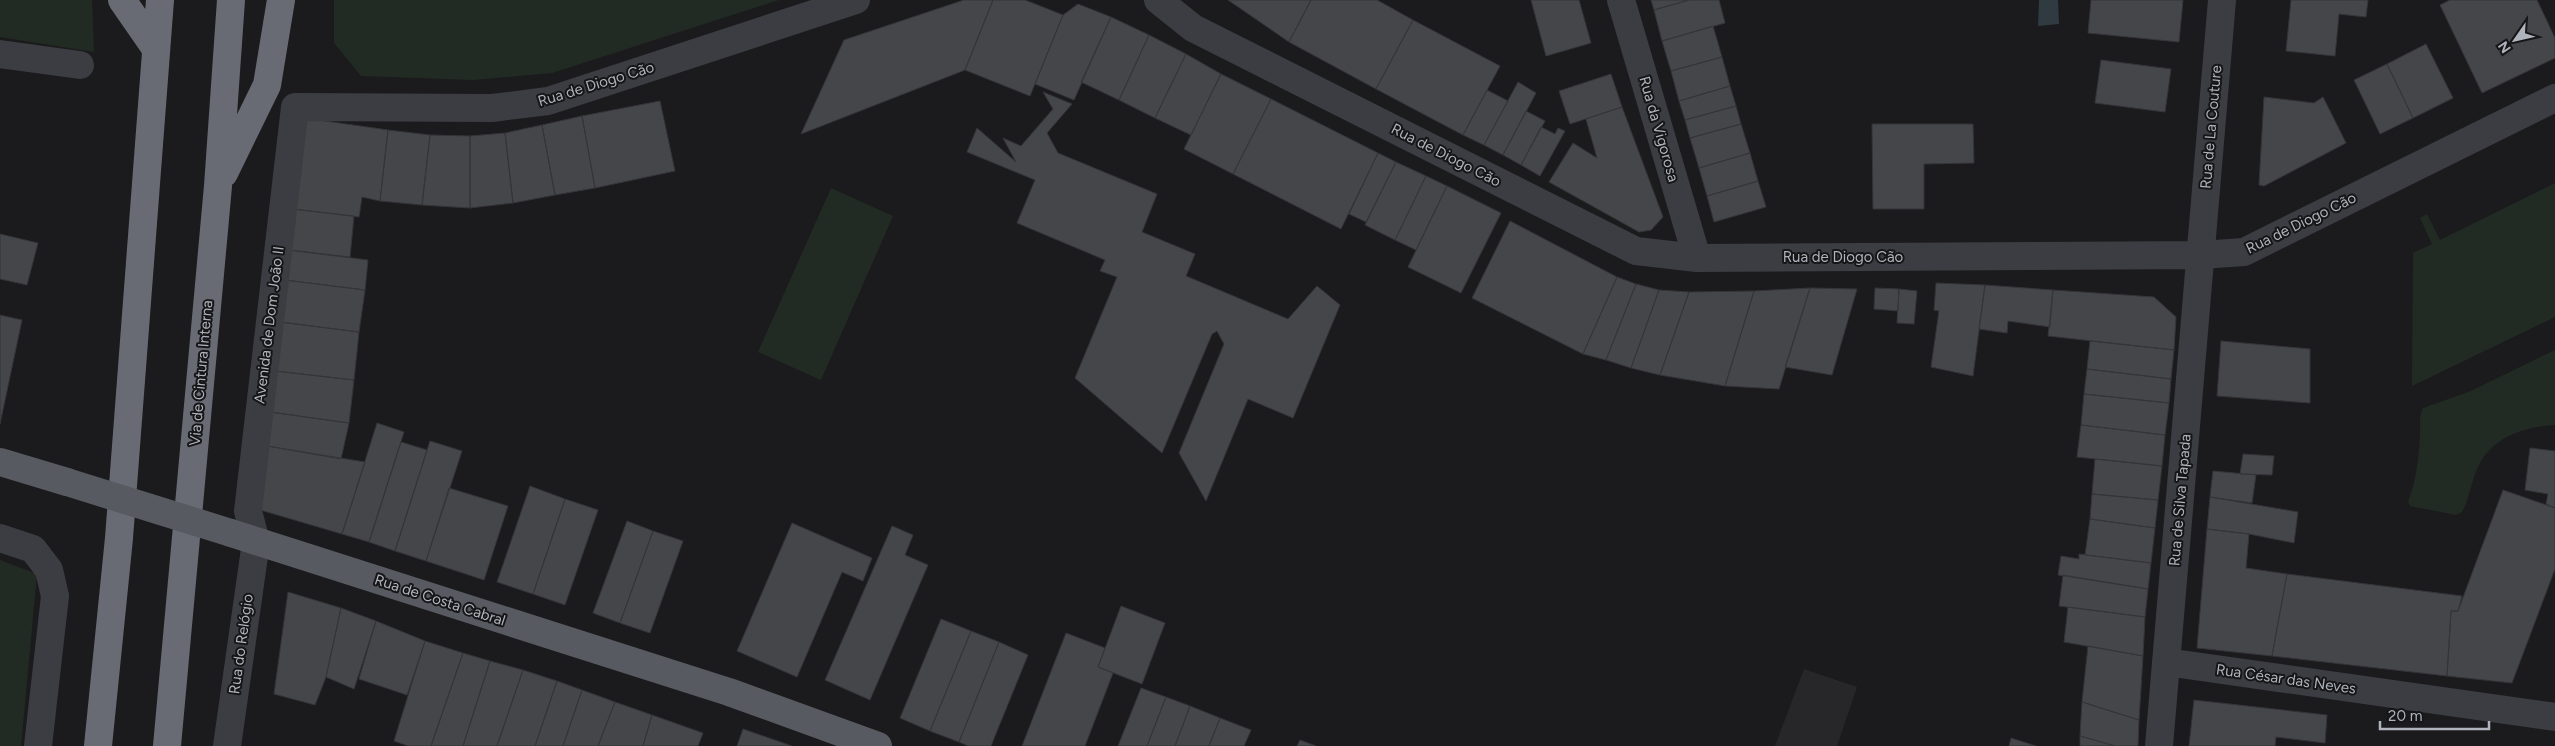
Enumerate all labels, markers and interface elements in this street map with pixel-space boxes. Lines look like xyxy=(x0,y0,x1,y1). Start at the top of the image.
north arrow xyxy=(2490,15,2540,65)
text: N xyxy=(2495,38,2515,56)
street label: Rua de Diogo Cão xyxy=(536,58,657,110)
street label: Rua de La Couture xyxy=(2197,64,2225,190)
street label: Rua da Vigorosa xyxy=(1635,74,1683,184)
street label: Rua de Diogo Cão xyxy=(1388,120,1504,191)
street label: Rua de Diogo Cão xyxy=(2243,188,2359,258)
street label: Avenida de Dom João II xyxy=(250,245,288,405)
street label: Rua de Diogo Cão xyxy=(1783,248,1904,266)
street label: Via de Cintura Interna xyxy=(186,299,216,447)
street label: Rua de Silva Tapada xyxy=(2165,433,2195,567)
street label: Rua de Costa Cabral xyxy=(372,570,508,630)
street label: Rua do Relógio xyxy=(225,593,257,695)
street label: Rua César das Neves xyxy=(2215,660,2357,698)
scale bar xyxy=(2380,698,2489,730)
text: 20 m xyxy=(2388,707,2422,725)

